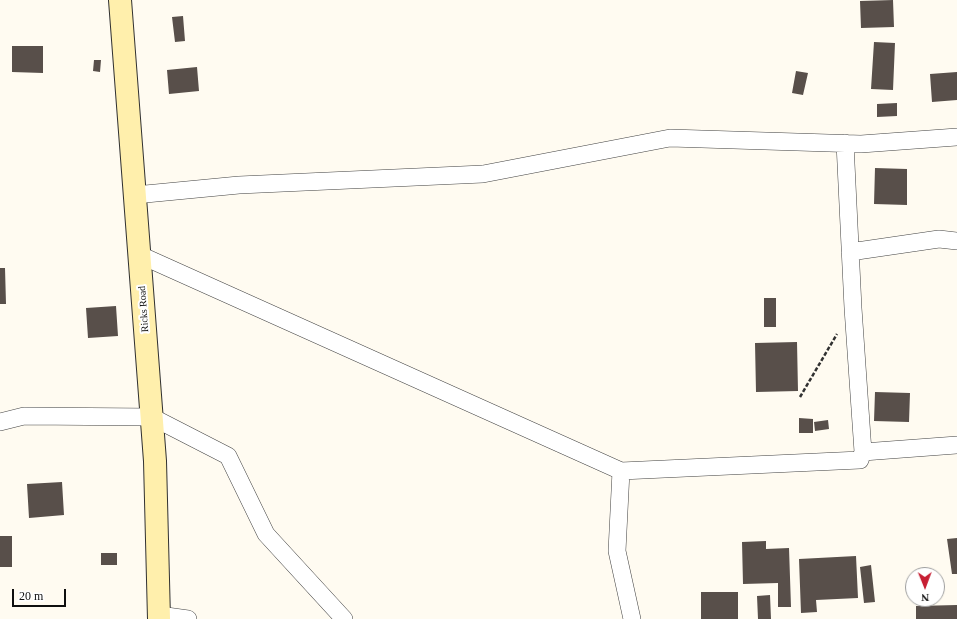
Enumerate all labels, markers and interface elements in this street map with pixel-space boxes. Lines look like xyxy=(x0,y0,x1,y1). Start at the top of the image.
street label: Ricks Road xyxy=(136,285,152,333)
north arrow xyxy=(905,567,945,607)
scale bar xyxy=(14,581,68,607)
text: 20 m xyxy=(19,589,43,603)
text: N xyxy=(921,592,929,604)

